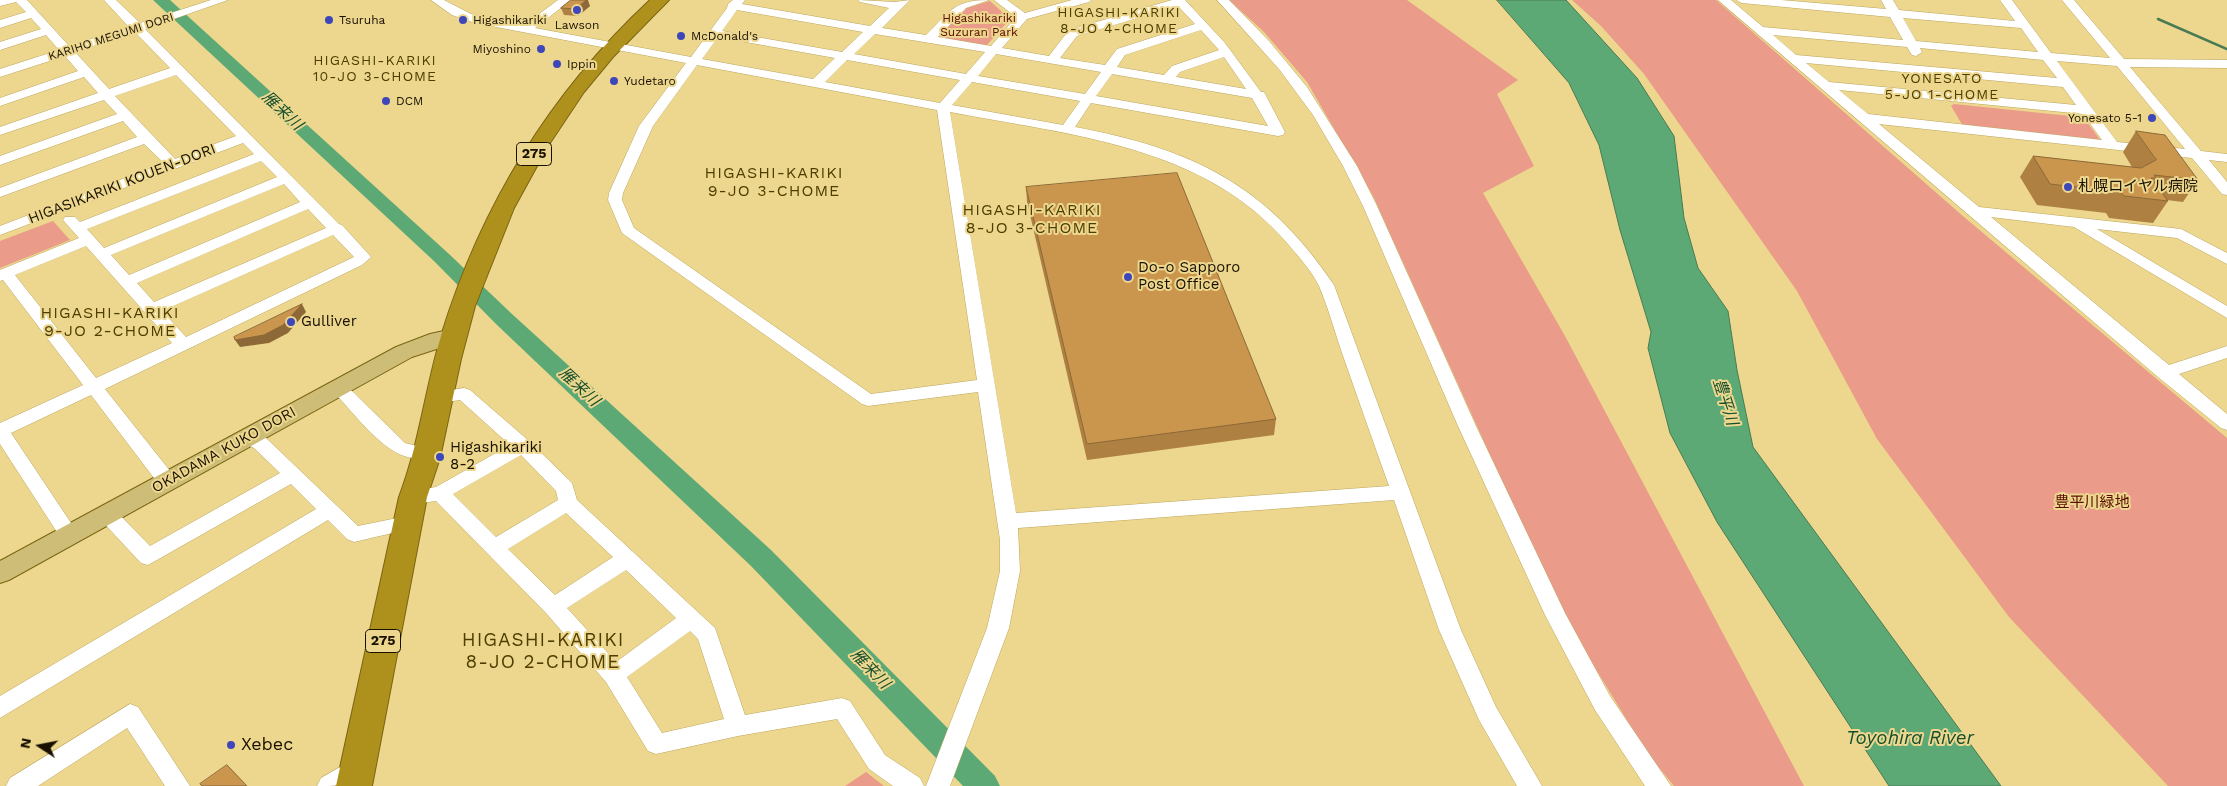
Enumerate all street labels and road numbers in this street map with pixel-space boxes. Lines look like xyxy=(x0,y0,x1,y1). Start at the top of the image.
street label: KARIHO MEGUMI DORI xyxy=(46,10,176,64)
street label: HIGASIKARIKI KOUEN-DORI xyxy=(26,140,218,228)
road number: 275 xyxy=(516,142,552,166)
street label: OKADAMA KUKO DORI xyxy=(149,403,299,497)
road number: 275 xyxy=(366,630,400,652)

